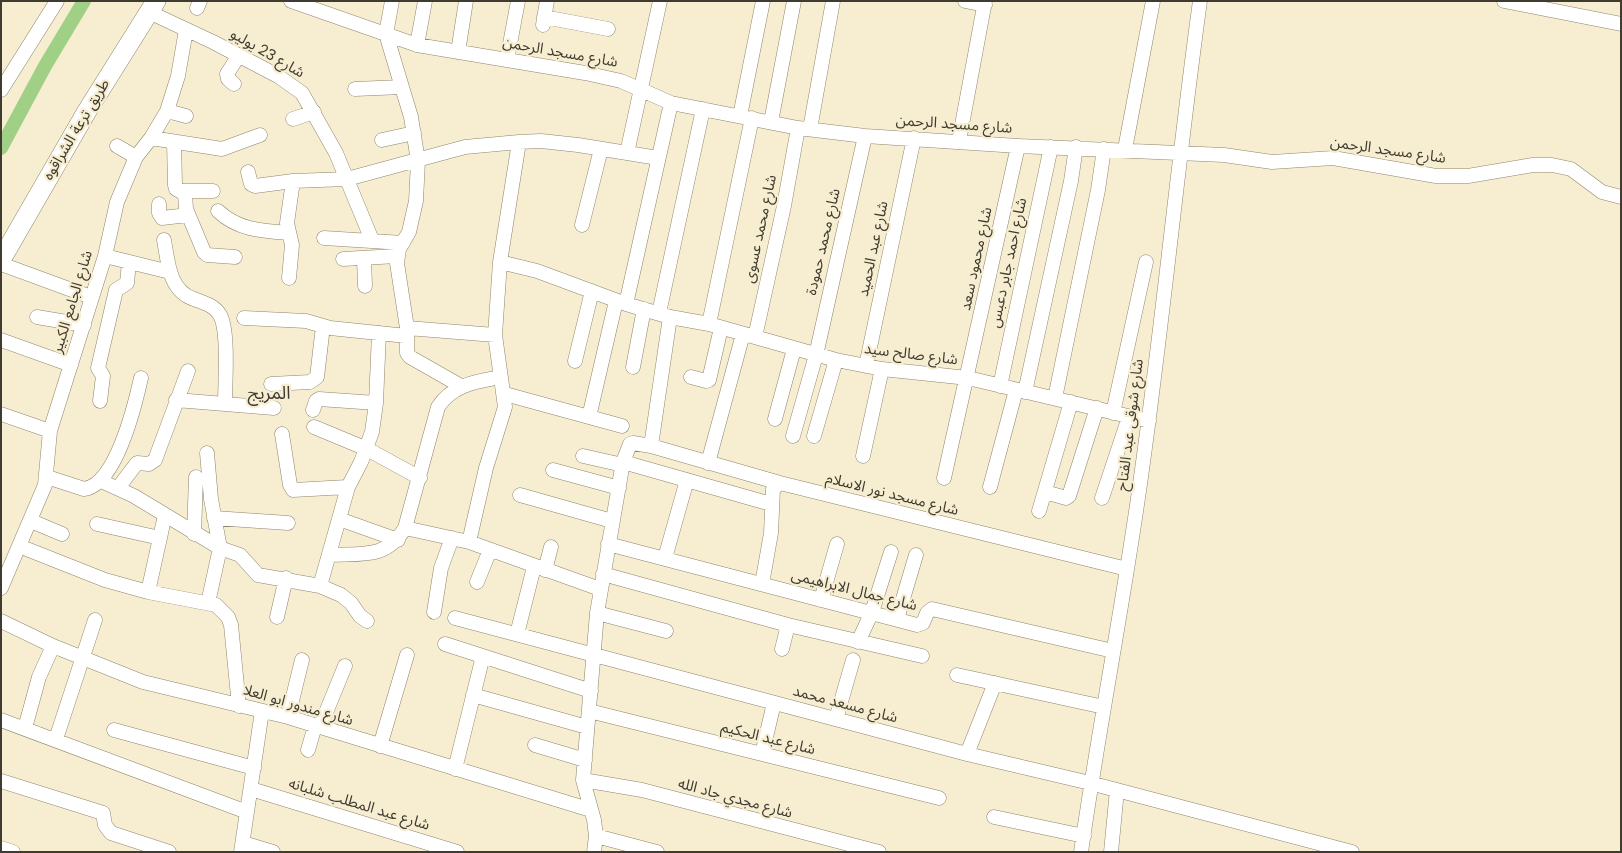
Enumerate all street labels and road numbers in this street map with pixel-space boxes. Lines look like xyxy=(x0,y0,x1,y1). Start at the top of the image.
street label: شارع 23 يوليو xyxy=(227,25,307,83)
street label: شارع مسجد الرحمن xyxy=(501,34,619,72)
street label: طريق ترعة الشراقوه xyxy=(40,76,114,184)
street label: شارع مسجد الرحمن xyxy=(895,112,1013,138)
street label: شارع مسجد الرحمن xyxy=(1329,134,1447,168)
street label: شارع محمد عسوى xyxy=(741,173,781,285)
street label: شارع محمد حمودة xyxy=(803,187,845,297)
street label: شارع احمد جابر دعبس xyxy=(986,196,1032,330)
street label: شارع عبد الحميد xyxy=(855,200,893,298)
street label: شارع محمود سعد xyxy=(957,206,997,312)
street label: شارع الجامع الكبير xyxy=(49,249,97,355)
street label: شارع صالح سيد xyxy=(863,340,959,370)
street label: شارع شوقى عبد الفتاح xyxy=(1114,358,1148,492)
street label: شارع مسجد نور الاسلام xyxy=(824,470,960,520)
street label: شارع جمال الابراهيمى xyxy=(789,567,919,615)
street label: شارع مندور ابو العلا xyxy=(241,682,355,730)
street label: شارع مسعد محمد xyxy=(791,682,899,728)
street label: شارع عبد الحكيم xyxy=(719,719,817,759)
street label: شارع عبد المطلب شلبانه xyxy=(286,775,432,835)
street label: شارع مجدي جاد الله xyxy=(676,775,794,823)

